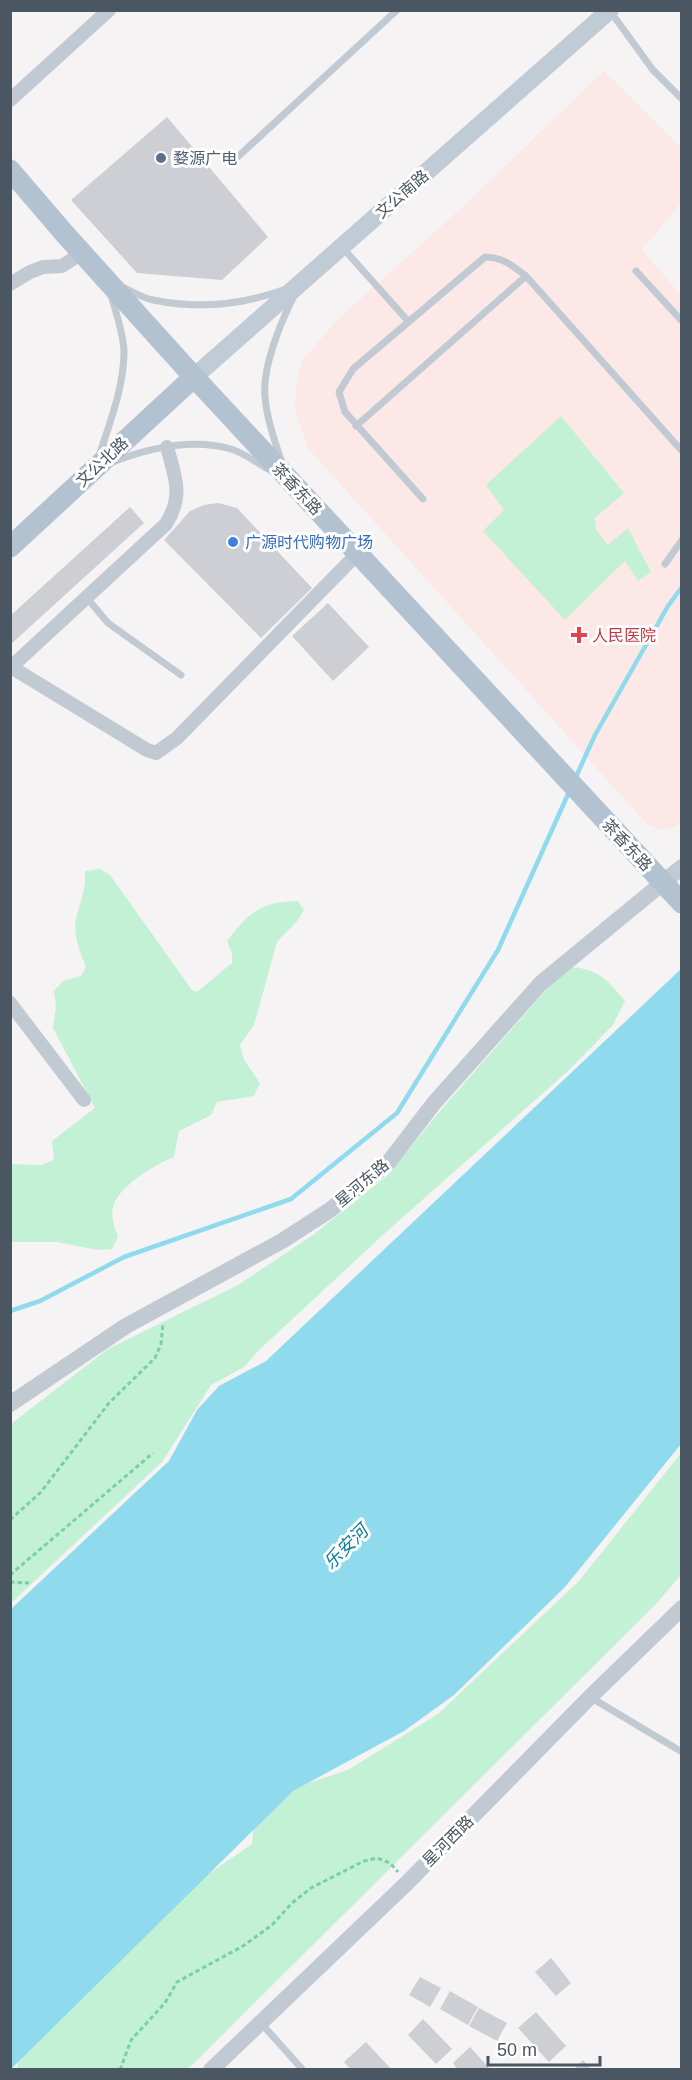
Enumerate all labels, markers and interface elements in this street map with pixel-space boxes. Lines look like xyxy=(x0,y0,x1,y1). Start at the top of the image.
place label: 婺源广电 xyxy=(173,150,237,167)
marker: 婺源广电 xyxy=(154,151,168,165)
street label: 文公南路 xyxy=(372,167,432,221)
street label: 文公北路 xyxy=(73,434,131,490)
street label: 茶香东路 xyxy=(269,460,325,518)
place label: 广源时代购物广场 xyxy=(245,534,373,551)
marker: 广源时代购物广场 xyxy=(226,535,240,549)
marker: 人民医院 xyxy=(570,626,588,644)
place label: 人民医院 xyxy=(592,627,656,644)
street label: 茶香东路 xyxy=(599,816,655,874)
street label: 星河东路 xyxy=(332,1156,392,1210)
water label: 乐安河 xyxy=(320,1519,374,1573)
street label: 星河西路 xyxy=(419,1812,477,1870)
scale bar xyxy=(488,2029,600,2067)
text: 50 m xyxy=(497,2040,537,2060)

